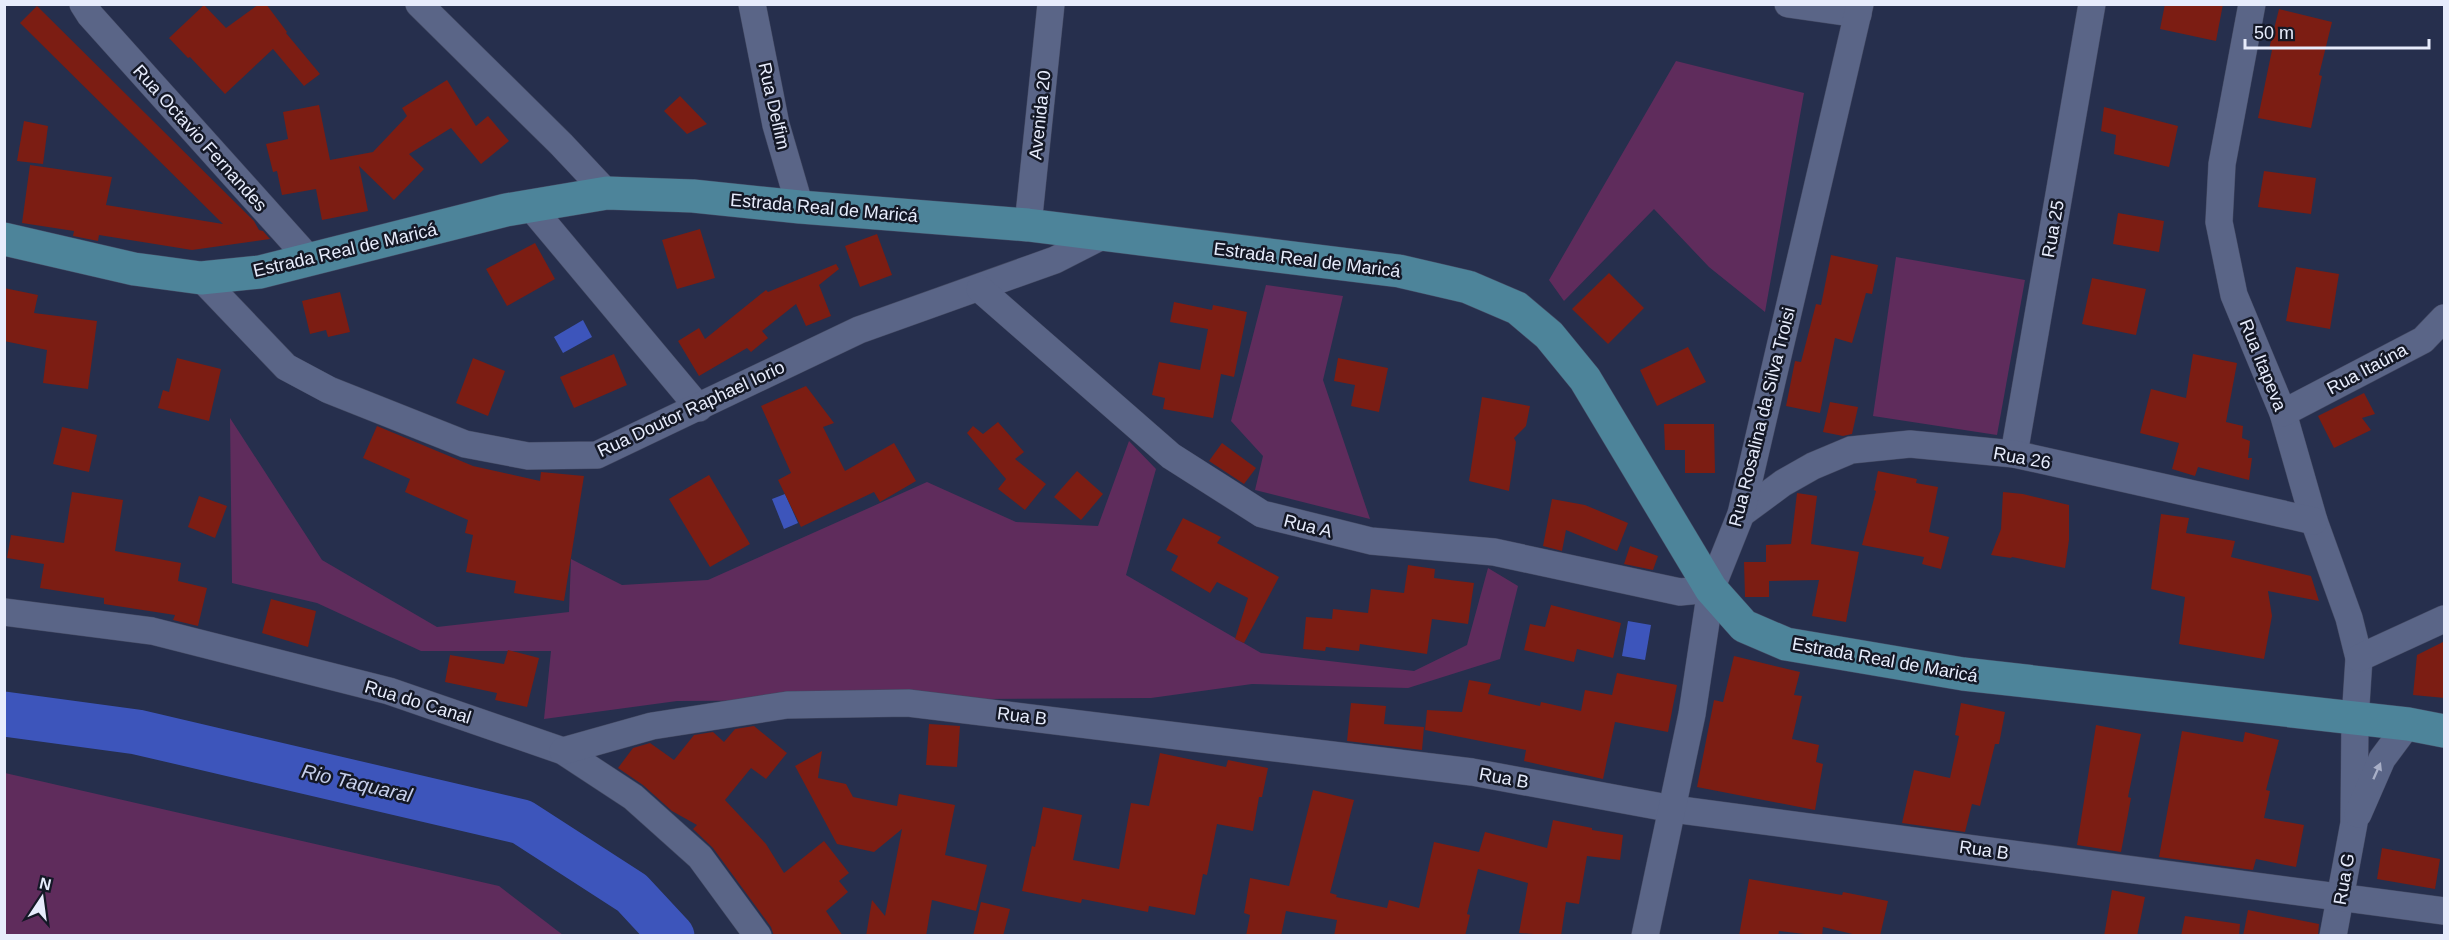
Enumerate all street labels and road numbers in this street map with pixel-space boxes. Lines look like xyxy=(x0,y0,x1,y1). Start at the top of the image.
street label: Rua Delfim xyxy=(754,60,794,152)
street label: Rua Octavio Fernandes xyxy=(129,61,271,215)
street label: Avenida 20 xyxy=(1025,69,1055,161)
street label: Estrada Real de Maricá xyxy=(729,190,920,226)
street label: Rua 25 xyxy=(2038,199,2068,259)
street label: Estrada Real de Maricá xyxy=(251,219,440,281)
street label: Estrada Real de Maricá xyxy=(1212,239,1403,282)
street label: Rua Rosalina da Silva Troisi xyxy=(1725,305,1799,529)
street label: Rua Itapeva xyxy=(2236,316,2291,415)
street label: Rua Itaúna xyxy=(2323,339,2411,399)
street label: Rua Doutor Raphael Iorio xyxy=(594,357,788,461)
street label: Rua 26 xyxy=(1992,443,2052,473)
street label: Rua A xyxy=(1282,510,1334,542)
street label: Estrada Real de Maricá xyxy=(1791,634,1980,686)
street label: Rua do Canal xyxy=(362,676,474,728)
street label: Rua B xyxy=(996,703,1048,729)
street label: Rua B xyxy=(1478,764,1530,792)
street label: Rua B xyxy=(1958,837,2010,863)
street label: Rua G xyxy=(2330,852,2358,906)

